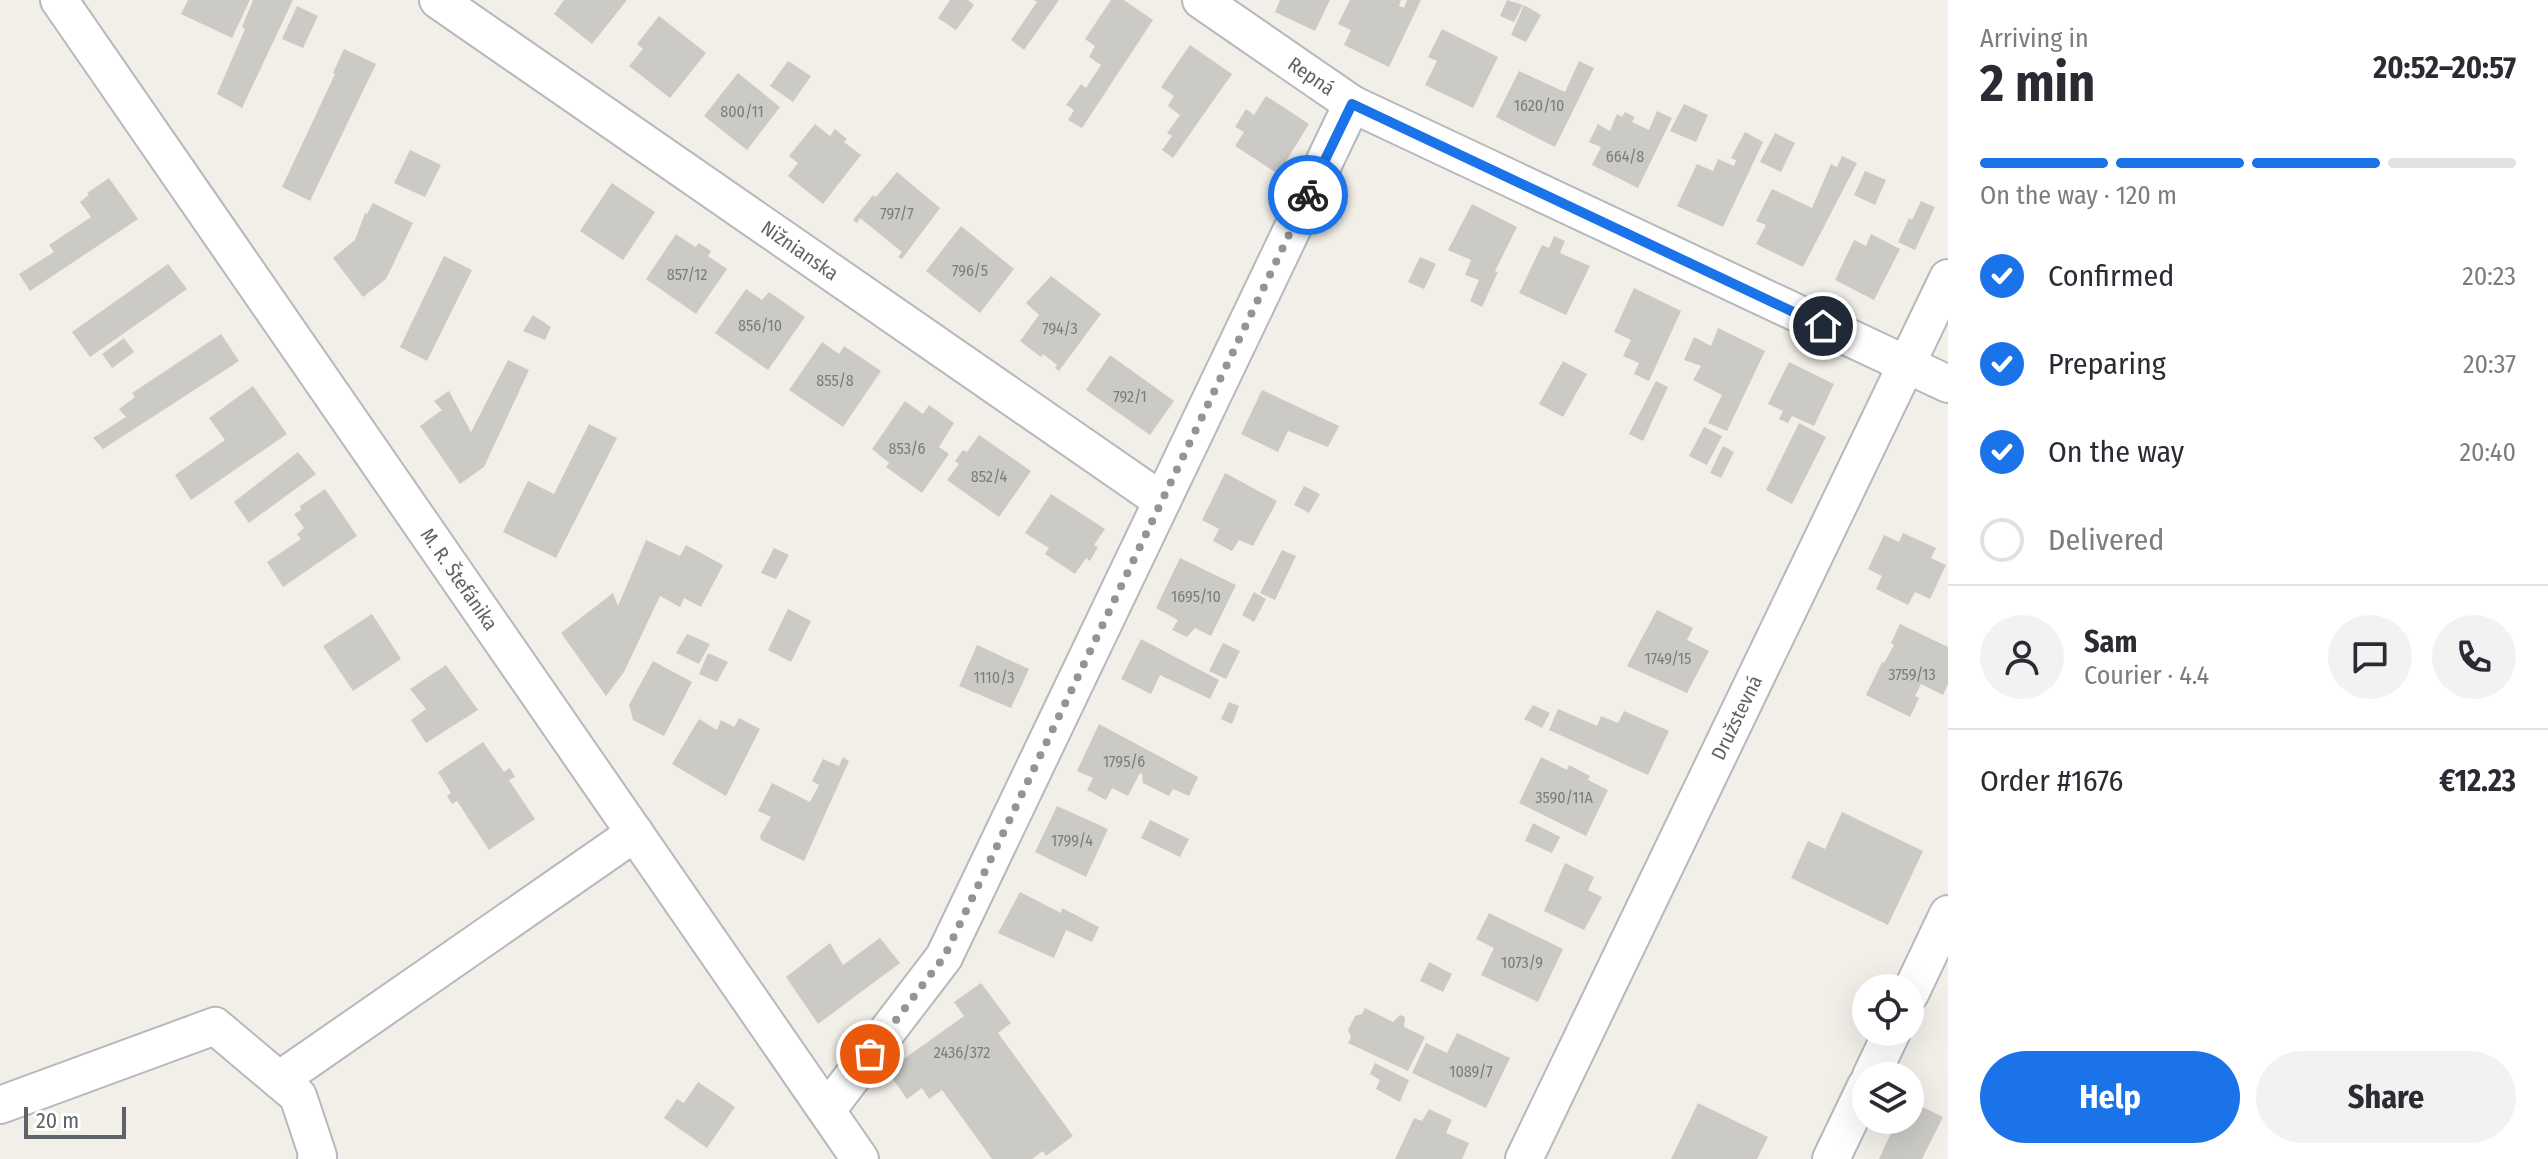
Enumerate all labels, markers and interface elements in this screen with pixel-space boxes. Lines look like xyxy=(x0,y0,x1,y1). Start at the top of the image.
text: Arriving in xyxy=(1980,23,2089,54)
text: 20:52–20:57 xyxy=(2373,50,2516,86)
street label: Repná xyxy=(1283,52,1339,100)
text: 2 min xyxy=(1980,52,2095,115)
house number: 1620/10 xyxy=(1514,96,1564,115)
house number: 800/11 xyxy=(720,102,764,121)
house number: 664/8 xyxy=(1606,147,1644,166)
courier xyxy=(1268,155,1348,235)
icon: bike xyxy=(1286,173,1330,217)
text: On the way · 120 m xyxy=(1980,180,2177,211)
house number: 797/7 xyxy=(880,204,914,223)
street label: Nižnianska xyxy=(757,215,843,285)
icon: check xyxy=(1980,254,2024,298)
text: Confirmed xyxy=(2048,258,2174,294)
house number: 796/5 xyxy=(952,261,988,280)
text: 20:23 xyxy=(2462,261,2516,292)
house number: 857/12 xyxy=(667,265,707,284)
pin xyxy=(1789,292,1857,360)
icon: home xyxy=(1801,304,1845,348)
house number: 856/10 xyxy=(738,316,782,335)
house number: 794/3 xyxy=(1042,319,1078,338)
icon: check xyxy=(1980,342,2024,386)
text: Preparing xyxy=(2048,346,2166,382)
text: 20:37 xyxy=(2463,349,2516,380)
house number: 855/8 xyxy=(816,371,854,390)
house number: 792/1 xyxy=(1113,387,1147,406)
icon: check xyxy=(1980,430,2024,474)
text: On the way xyxy=(2048,434,2184,470)
text: 20:40 xyxy=(2459,437,2516,468)
house number: 853/6 xyxy=(888,439,926,458)
house number: 852/4 xyxy=(971,467,1008,486)
text: Delivered xyxy=(2048,522,2164,558)
street label: M. R. Štefánika xyxy=(416,523,503,635)
house number: 1695/10 xyxy=(1171,587,1221,606)
button: person xyxy=(1980,615,2064,699)
button: chat xyxy=(2328,615,2412,699)
button: phone xyxy=(2432,615,2516,699)
text: Sam xyxy=(2084,624,2137,660)
house number: 1749/15 xyxy=(1645,649,1691,668)
text: Courier · 4.4 xyxy=(2084,660,2209,691)
house number: 3759/13 xyxy=(1888,665,1936,684)
house number: 1110/3 xyxy=(974,668,1014,687)
street label: Družstevná xyxy=(1706,671,1767,764)
house number: 1795/6 xyxy=(1103,752,1145,771)
text: Order #1676 xyxy=(1980,763,2123,799)
text: €12.23 xyxy=(2439,763,2516,799)
house number: 3590/11A xyxy=(1535,788,1593,807)
house number: 1799/4 xyxy=(1051,831,1093,850)
house number: 1073/9 xyxy=(1501,953,1543,972)
map controls xyxy=(1852,974,1924,1134)
button: locate xyxy=(1852,974,1924,1046)
pin xyxy=(836,1020,904,1088)
icon: bag xyxy=(848,1032,892,1076)
house number: 2436/372 xyxy=(934,1043,990,1062)
button: Help xyxy=(1980,1051,2240,1143)
button: Share xyxy=(2256,1051,2516,1143)
house number: 1089/7 xyxy=(1449,1062,1493,1081)
button: layers xyxy=(1852,1062,1924,1134)
scale bar xyxy=(24,1103,126,1139)
text: 20 m xyxy=(36,1107,79,1134)

